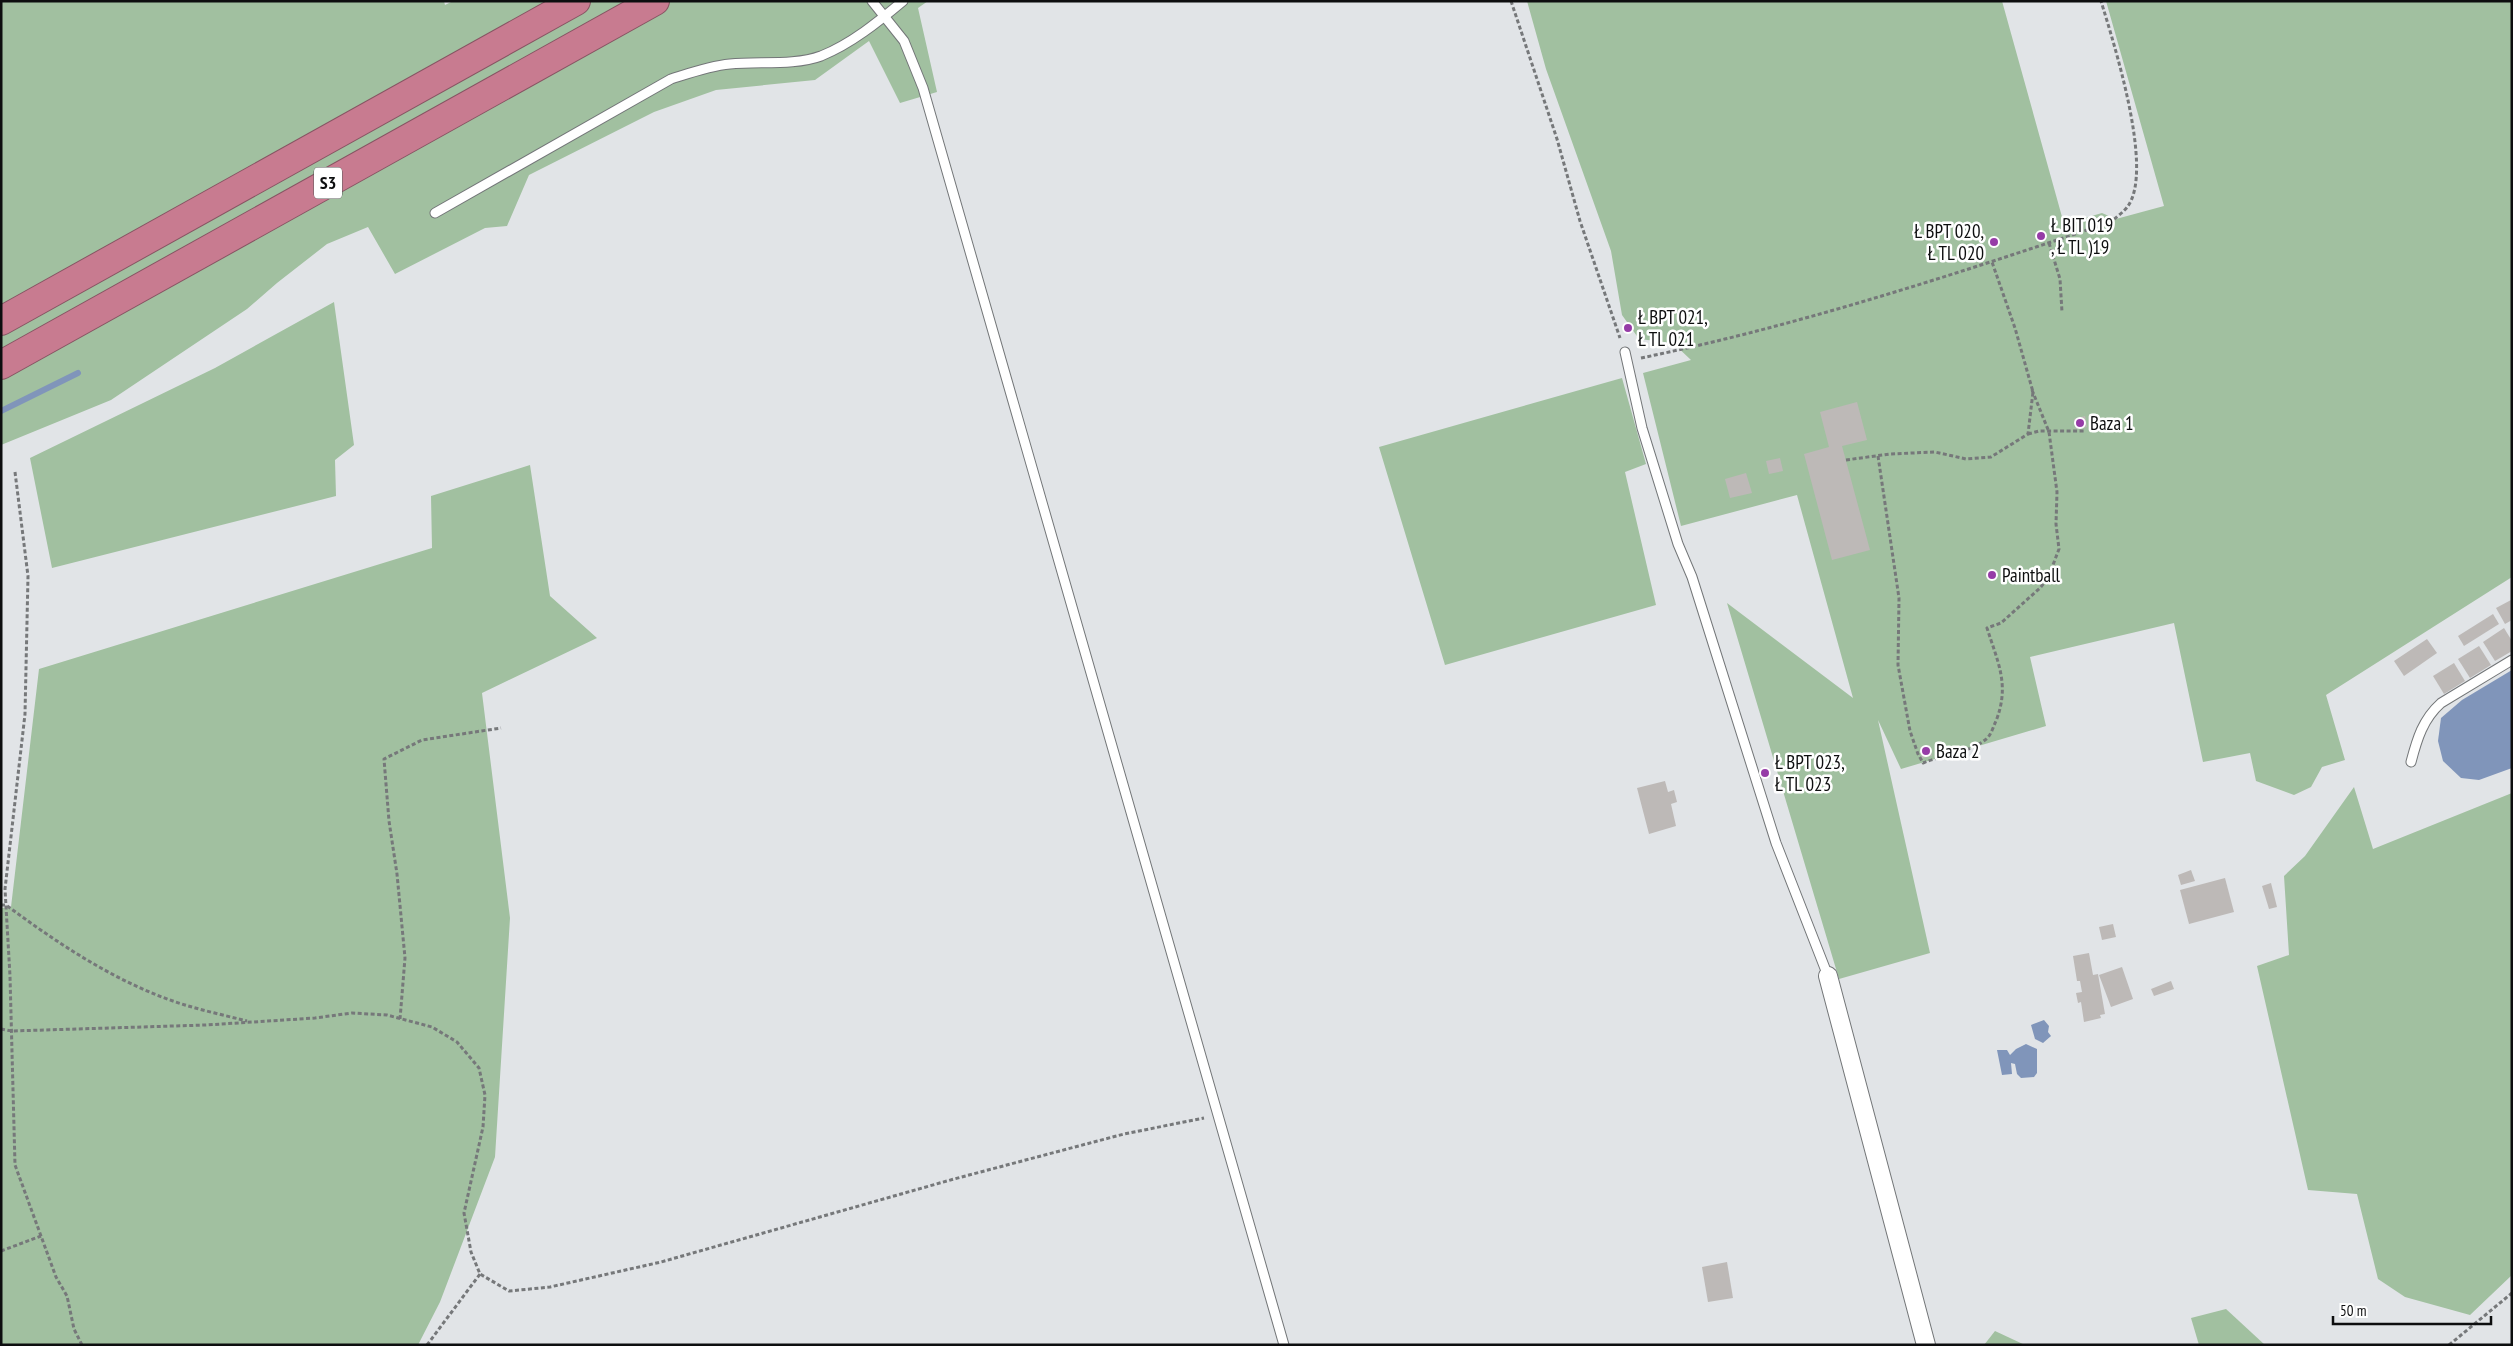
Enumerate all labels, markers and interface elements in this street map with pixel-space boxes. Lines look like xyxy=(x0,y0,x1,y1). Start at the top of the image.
road number: S3 xyxy=(314,168,342,198)
place label: Ł BIT 019 , Ł TL )19 xyxy=(2051,213,2113,259)
place label: Ł BPT 020, Ł TL 020 xyxy=(1914,219,1984,265)
marker: Ł BIT 019 , Ł TL )19 xyxy=(2035,230,2047,242)
marker: Ł BPT 020, Ł TL 020 xyxy=(1988,236,2000,248)
place label: Ł BPT 021, Ł TL 021 xyxy=(1638,305,1708,351)
marker: Ł BPT 021, Ł TL 021 xyxy=(1622,322,1634,334)
place label: Baza 1 xyxy=(2090,411,2134,435)
marker: Baza 1 xyxy=(2074,417,2086,429)
place label: Paintball xyxy=(2002,563,2061,587)
marker: Paintball xyxy=(1986,569,1998,581)
place label: Baza 2 xyxy=(1936,739,1980,763)
marker: Baza 2 xyxy=(1920,745,1932,757)
place label: Ł BPT 023, Ł TL 023 xyxy=(1775,750,1845,796)
marker: Ł BPT 023, Ł TL 023 xyxy=(1759,767,1771,779)
scale bar xyxy=(2333,1294,2490,1326)
text: 50 m xyxy=(2340,1301,2366,1320)

